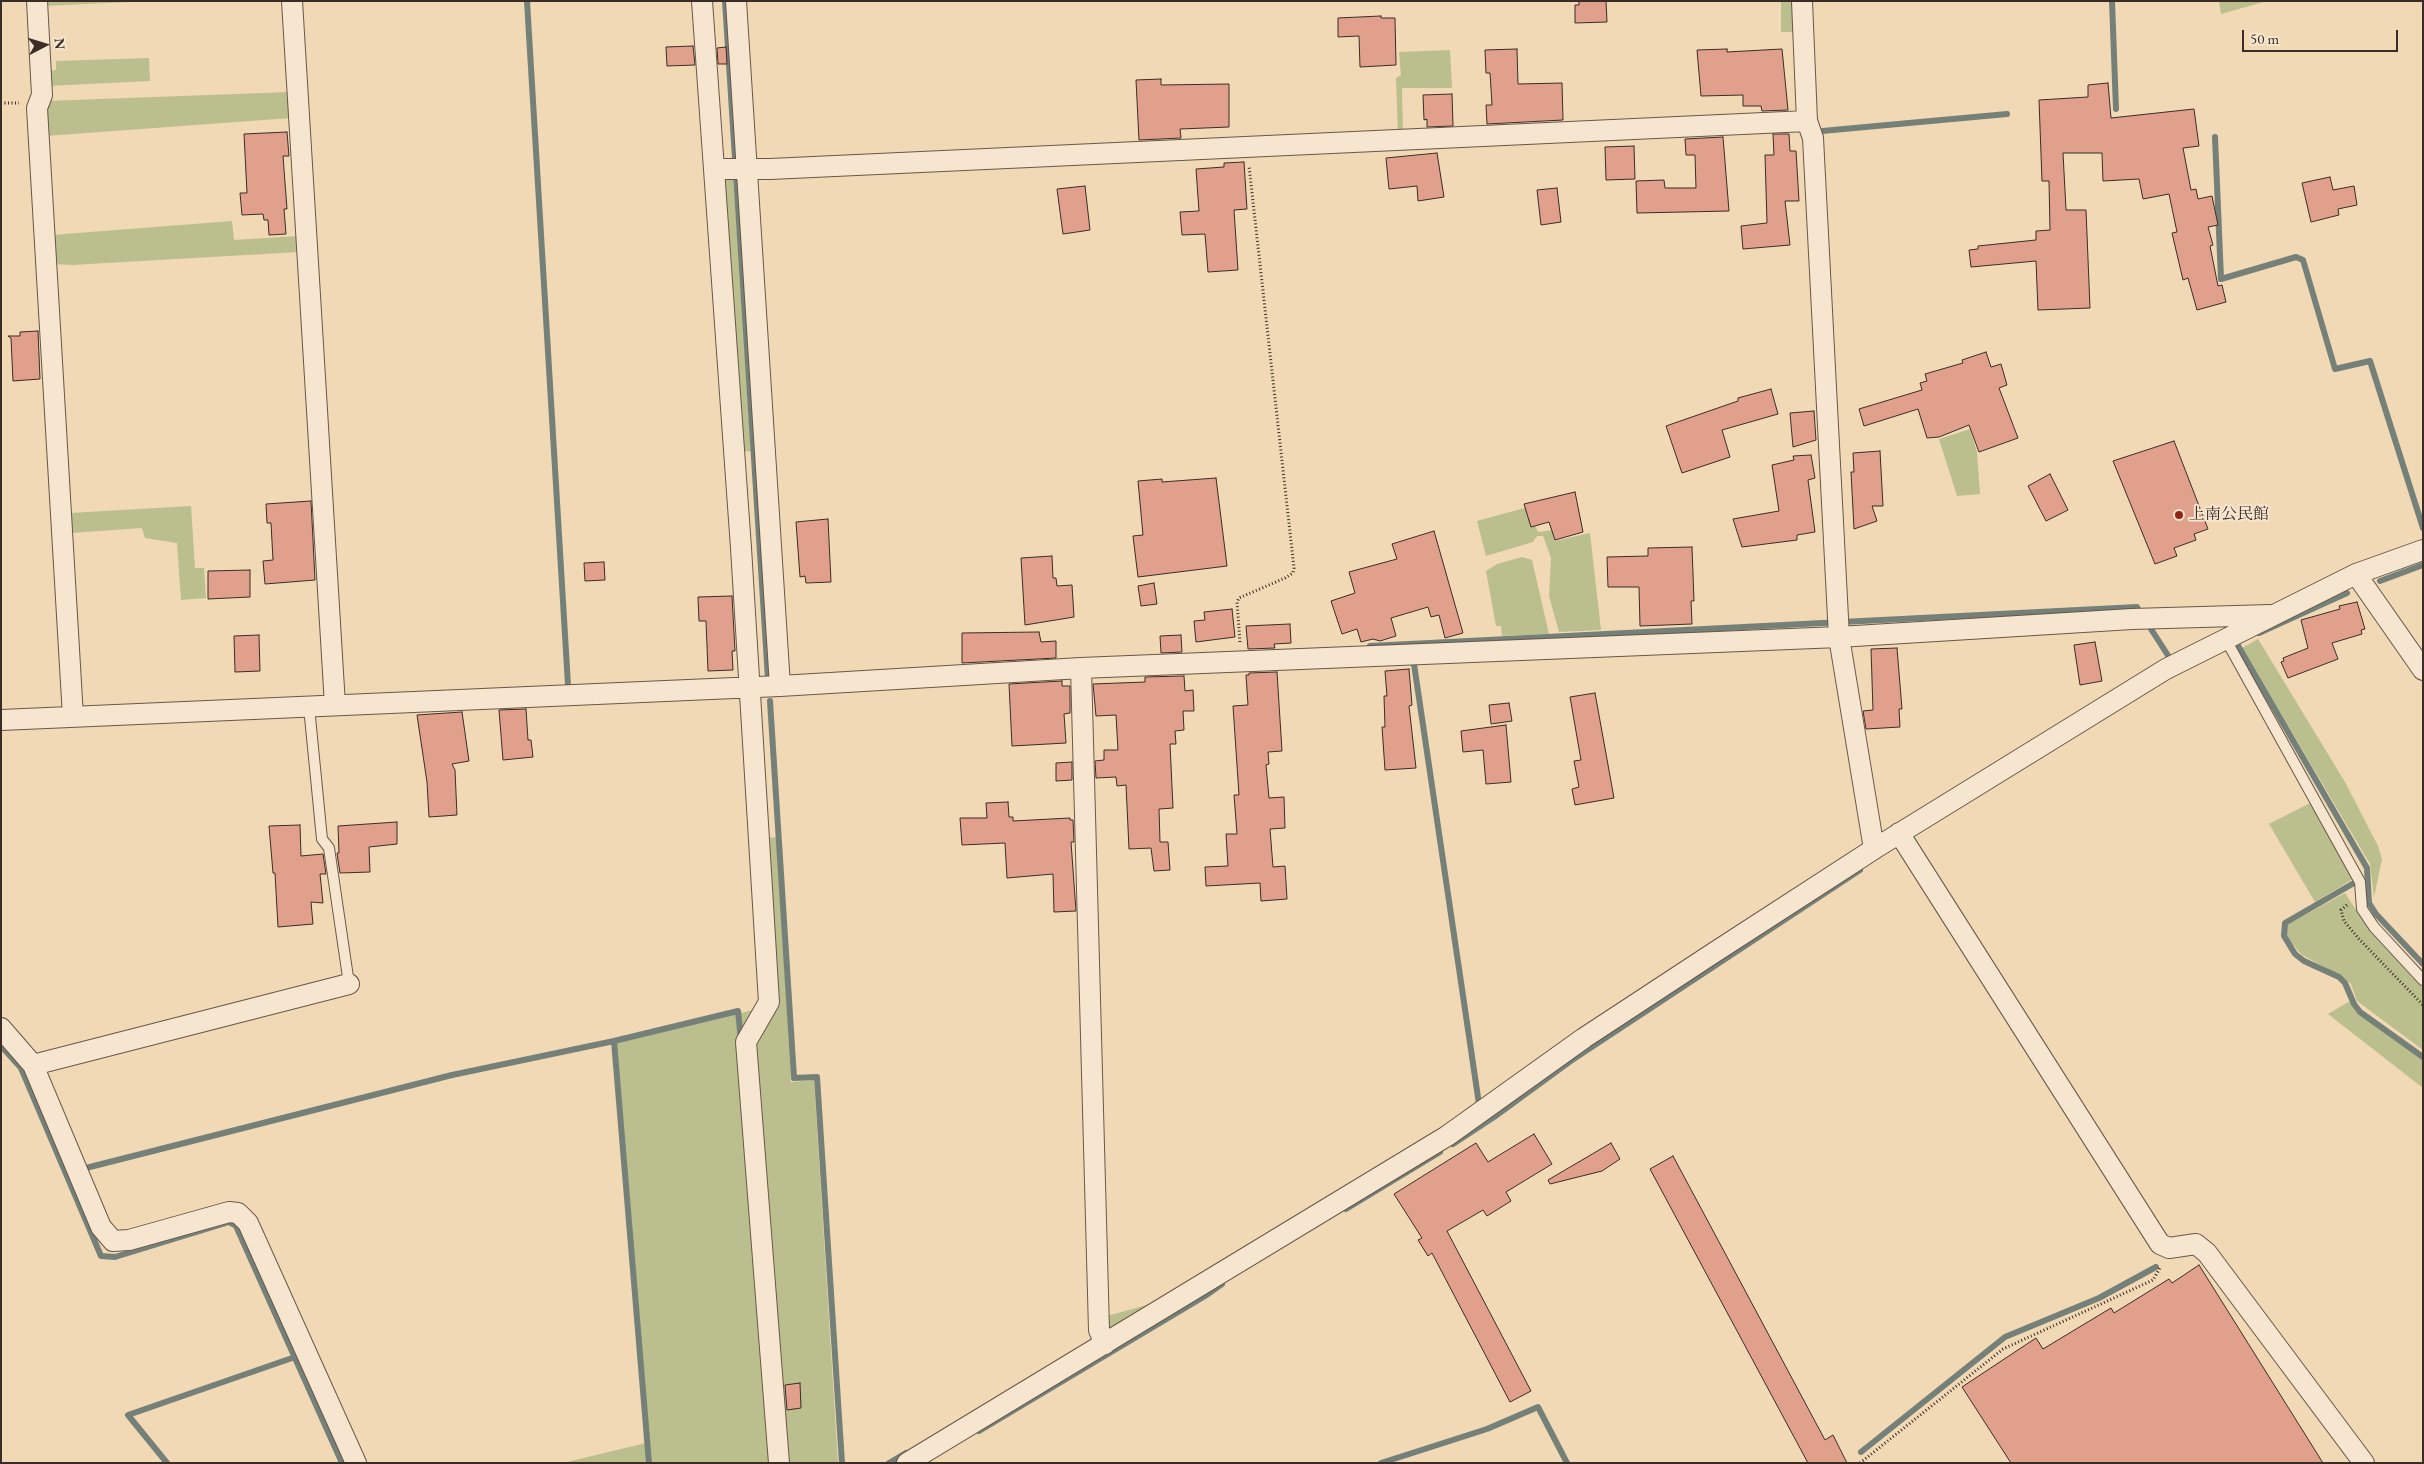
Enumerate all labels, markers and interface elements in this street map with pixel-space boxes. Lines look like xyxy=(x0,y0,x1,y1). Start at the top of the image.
north arrow xyxy=(20,20,70,70)
scale bar xyxy=(2244,20,2400,52)
text: 50 m xyxy=(2250,29,2279,48)
text: N xyxy=(50,37,69,50)
place label: 上南公民館 xyxy=(2189,505,2269,525)
marker: 上南公民館 xyxy=(2173,509,2185,521)

